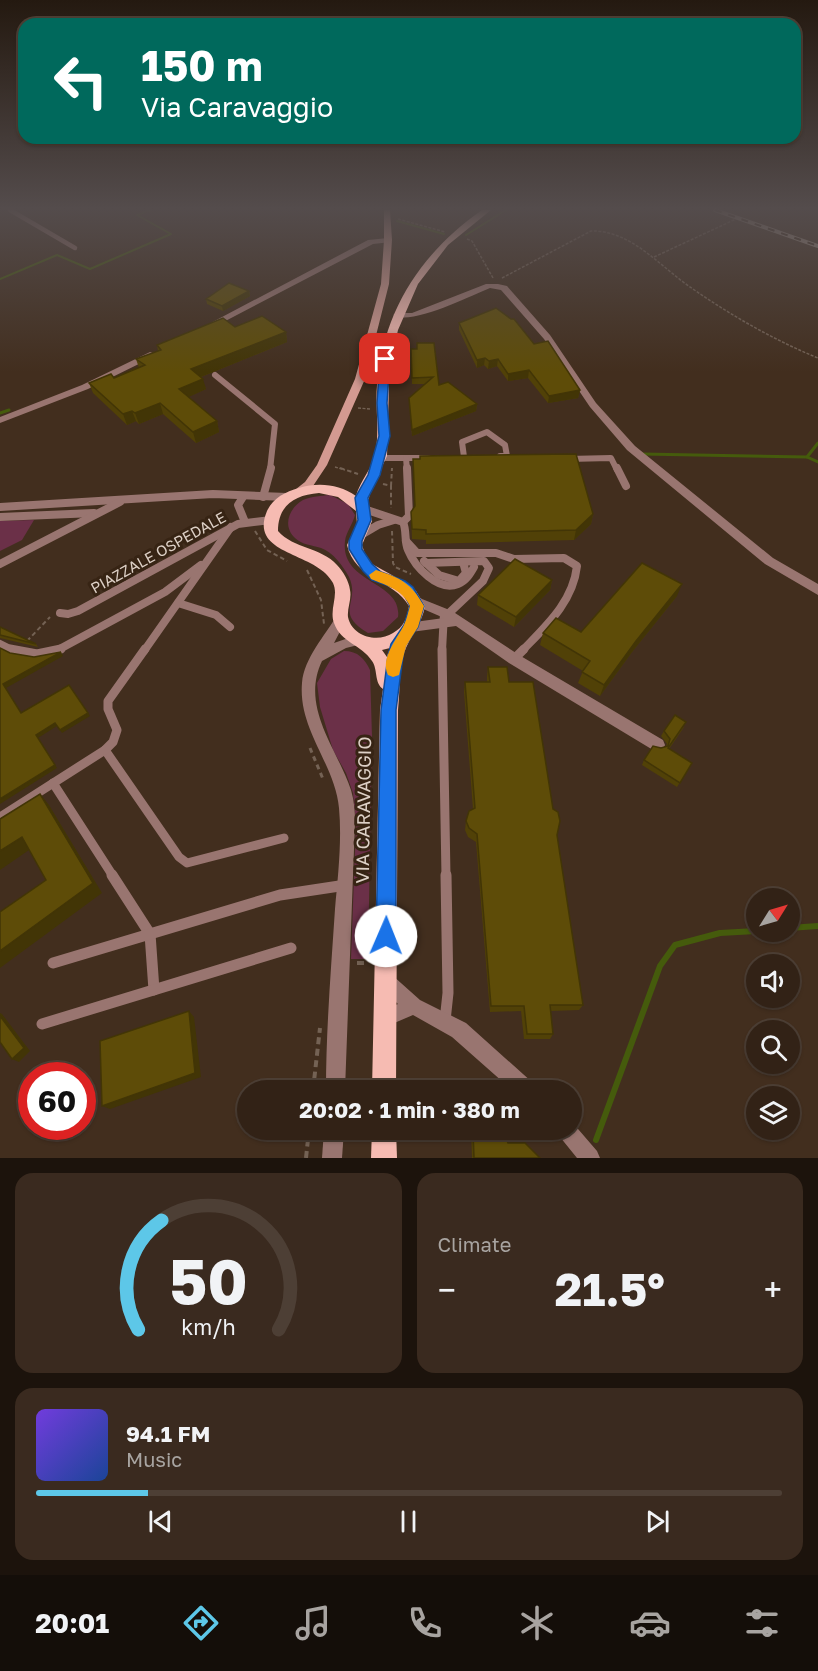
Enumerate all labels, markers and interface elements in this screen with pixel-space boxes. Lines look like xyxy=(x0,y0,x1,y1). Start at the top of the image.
text: 150 m xyxy=(141,40,263,90)
icon: left xyxy=(42,42,120,120)
text: Via Caravaggio xyxy=(141,91,333,123)
pin xyxy=(359,333,410,384)
icon: arrive xyxy=(368,342,401,375)
street label: PIAZZALE OSPEDALE xyxy=(87,507,229,597)
street label: VIA CARAVAGGIO xyxy=(351,736,375,884)
north arrow xyxy=(746,888,800,942)
map controls xyxy=(746,888,800,1140)
position arrow xyxy=(354,904,418,968)
button: sound xyxy=(746,954,800,1008)
button: search xyxy=(746,1020,800,1074)
speed limit sign: 60 xyxy=(18,1062,96,1140)
button: layers xyxy=(746,1086,800,1140)
text: 20:02 · 1 min · 380 m xyxy=(299,1096,520,1123)
text: Climate xyxy=(438,1232,511,1256)
text: 50 xyxy=(169,1243,248,1318)
text: 21.5° xyxy=(555,1262,665,1316)
text: − xyxy=(438,1270,456,1309)
text: + xyxy=(764,1270,782,1309)
text: km/h xyxy=(181,1314,236,1340)
text: 94.1 FM xyxy=(126,1420,210,1447)
text: Music xyxy=(126,1447,182,1471)
icon: previous xyxy=(144,1505,177,1538)
icon: pause xyxy=(392,1505,425,1538)
icon: next xyxy=(641,1505,674,1538)
icon: directions xyxy=(180,1602,222,1644)
icon: music xyxy=(292,1602,334,1644)
icon: phone xyxy=(404,1602,446,1644)
icon: climate xyxy=(516,1602,558,1644)
icon: car xyxy=(629,1602,671,1644)
icon: filters xyxy=(741,1602,783,1644)
text: 20:01 xyxy=(35,1607,109,1639)

